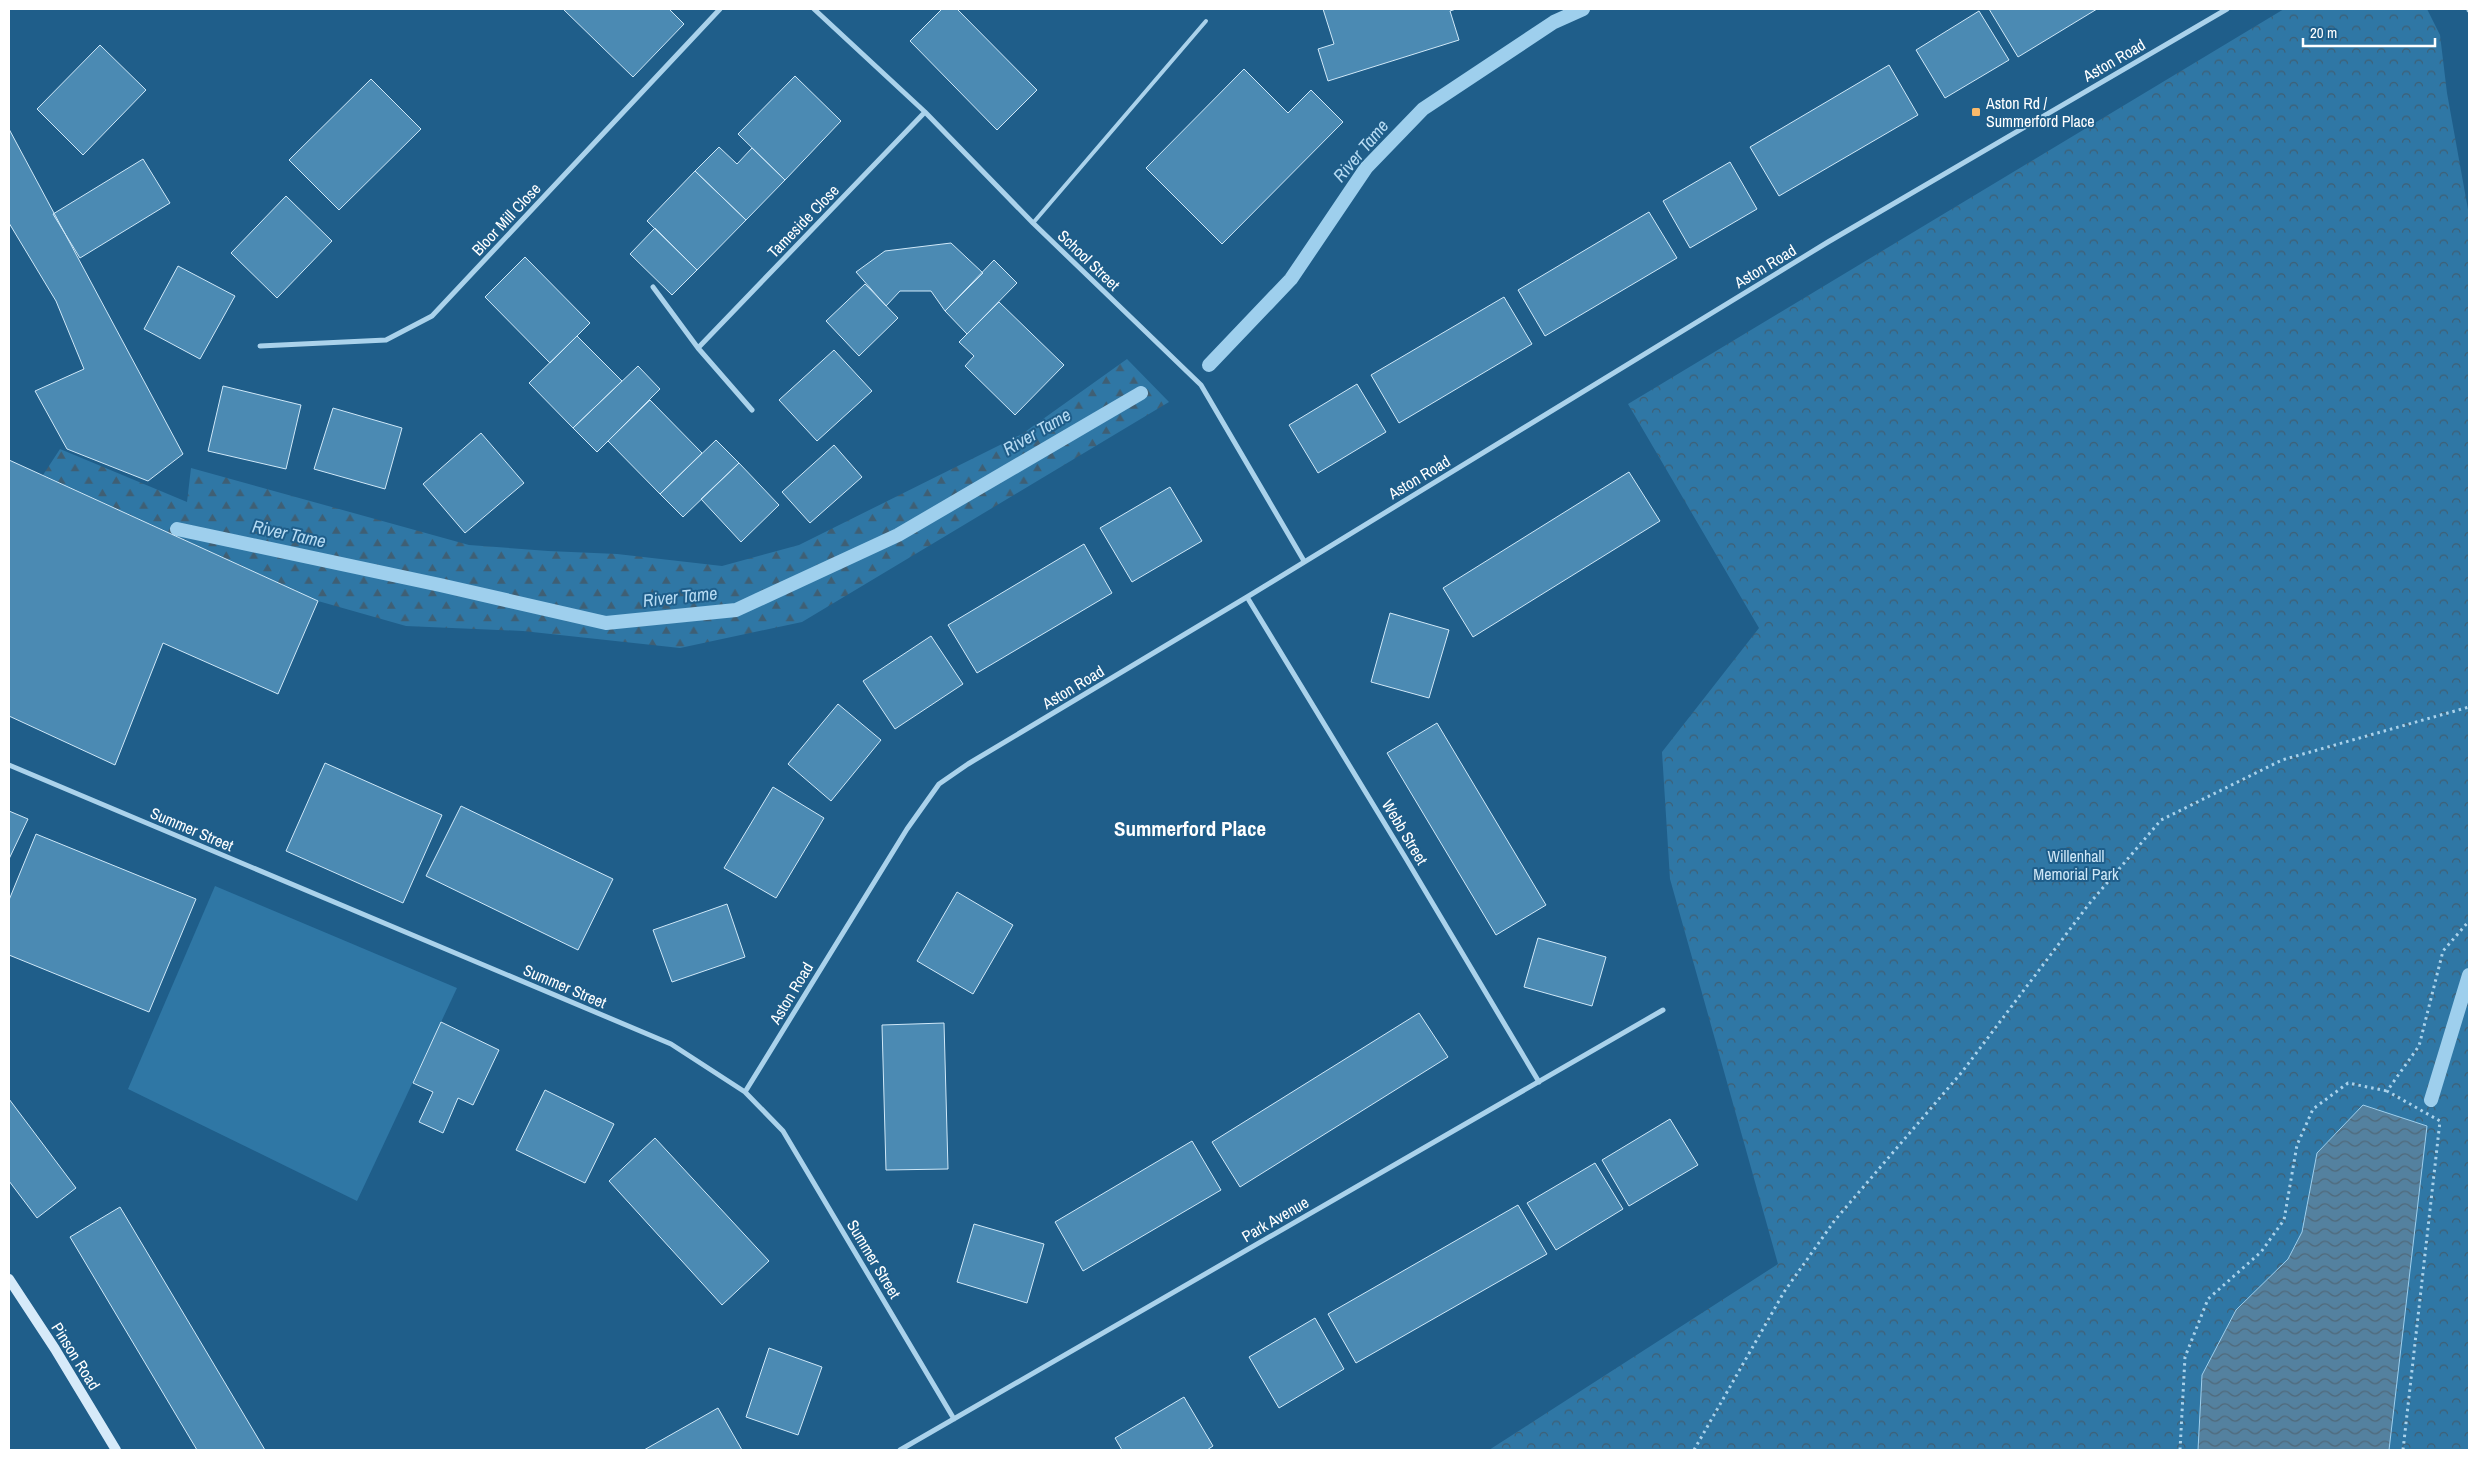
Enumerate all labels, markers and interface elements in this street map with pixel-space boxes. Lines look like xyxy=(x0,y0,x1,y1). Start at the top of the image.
scale bar xyxy=(2303,15,2436,47)
text: 20 m xyxy=(2310,22,2337,43)
street label: Aston Road xyxy=(2078,33,2149,87)
place label: Aston Rd / Summerford Place xyxy=(1985,92,2095,132)
marker: Aston Rd / Summerford Place xyxy=(1970,106,1982,118)
water label: River Tame xyxy=(1327,114,1394,187)
street label: Bloor Mill Close xyxy=(467,178,545,260)
street label: Tameside Close xyxy=(762,179,844,263)
street label: School Street xyxy=(1053,225,1125,296)
street label: Aston Road xyxy=(1729,239,1800,294)
water label: River Tame xyxy=(998,402,1075,461)
street label: Aston Road xyxy=(1383,450,1454,505)
water label: River Tame xyxy=(250,514,328,554)
water label: River Tame xyxy=(641,580,718,613)
street label: Aston Road xyxy=(1037,660,1108,715)
street label: Webb Street xyxy=(1377,795,1433,869)
street label: Summer Street xyxy=(147,802,237,856)
district label: Summerford Place xyxy=(1114,814,1266,843)
park label: Willenhall Memorial Park xyxy=(2033,845,2119,885)
street label: Aston Road xyxy=(763,958,818,1029)
street label: Summer Street xyxy=(520,959,610,1013)
street label: Park Avenue xyxy=(1237,1191,1313,1247)
street label: Summer Street xyxy=(842,1216,906,1303)
street label: Pinson Road xyxy=(47,1318,105,1394)

